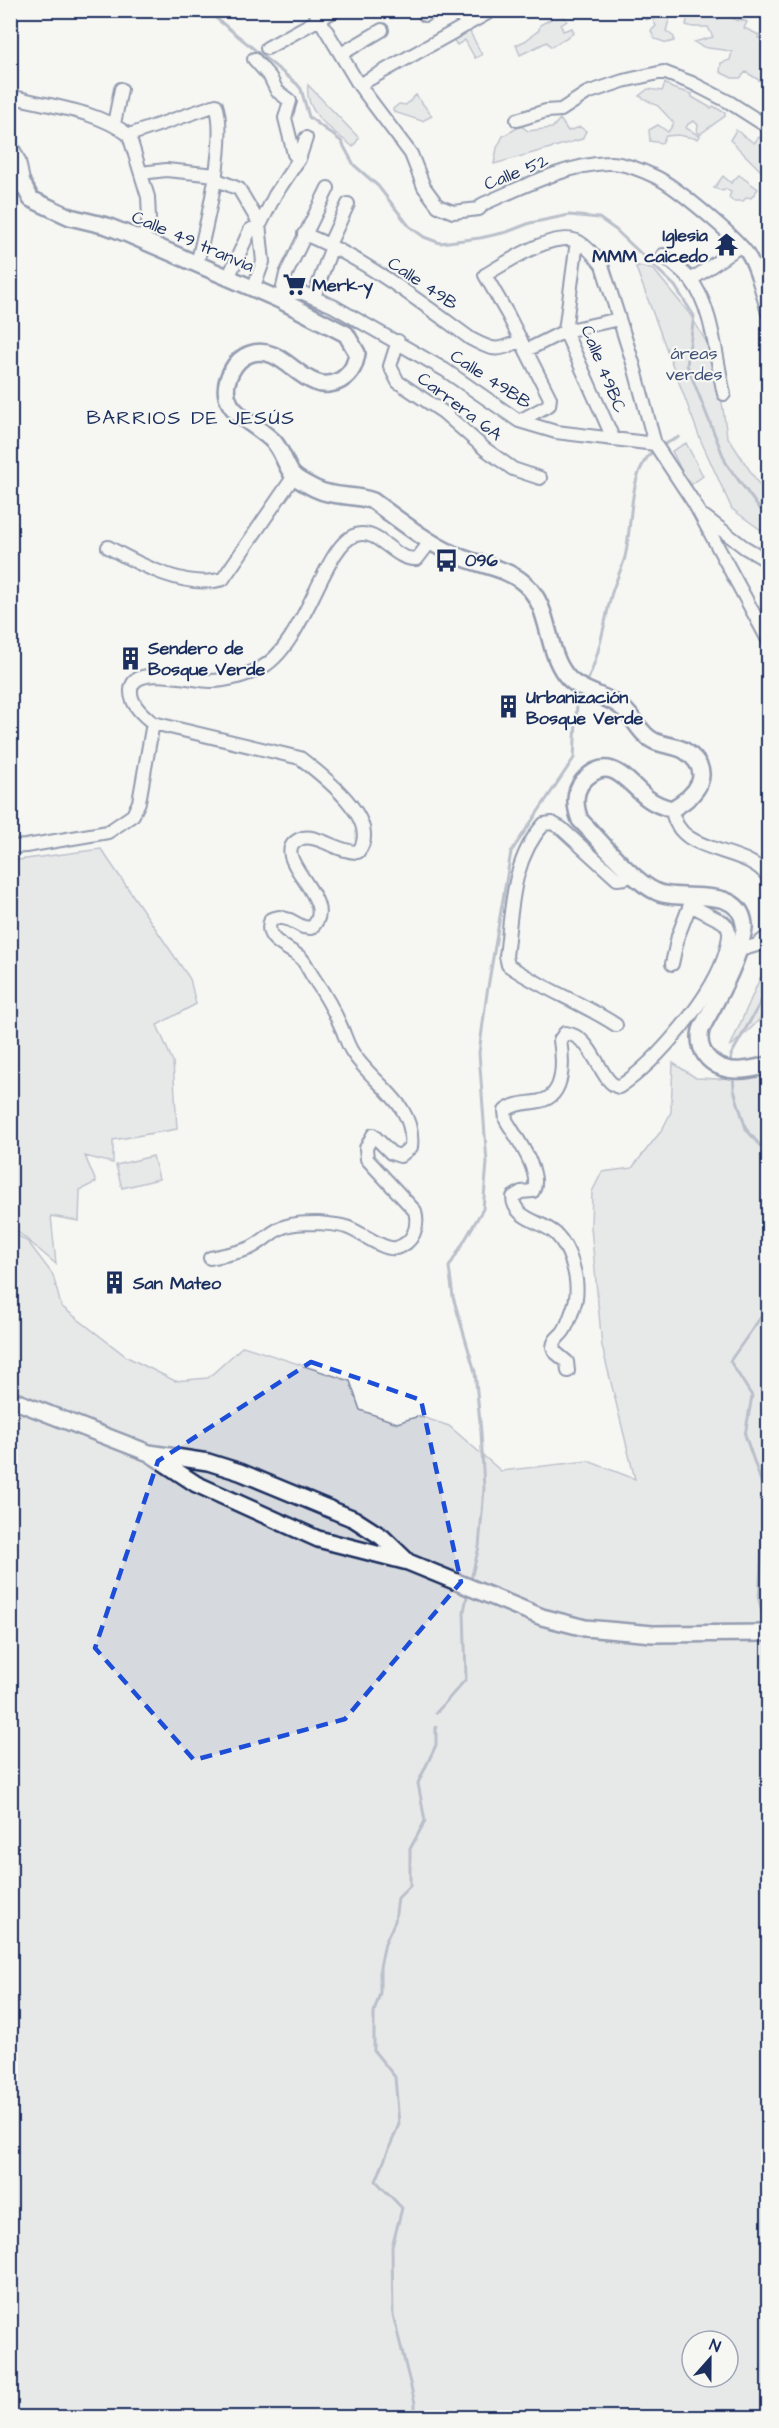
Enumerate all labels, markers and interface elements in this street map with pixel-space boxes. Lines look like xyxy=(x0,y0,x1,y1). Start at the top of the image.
street label: Calle 52 xyxy=(480,148,553,197)
street label: Calle 49 tranvia xyxy=(128,204,258,279)
place label: Iglesia MMM caicedo xyxy=(592,223,709,269)
temple icon: Iglesia MMM caicedo xyxy=(713,232,739,258)
street label: Calle 49B xyxy=(383,251,463,316)
supermarket icon: Merk-y xyxy=(281,272,307,298)
place label: Merk-y xyxy=(312,273,373,299)
street label: Calle 49BC xyxy=(575,322,633,417)
park label: áreas verdes xyxy=(665,341,723,387)
street label: Calle 49BB xyxy=(445,344,537,415)
street label: Carrera 6A xyxy=(412,366,508,447)
district label: BARRIOS DE JESÚS xyxy=(87,404,296,432)
bus stop icon: 096 xyxy=(434,547,460,573)
place label: 096 xyxy=(465,548,499,573)
place label: Sendero de Bosque Verde xyxy=(147,636,265,682)
building icon: Sendero de Bosque Verde xyxy=(117,645,143,671)
place label: Urbanización Bosque Verde xyxy=(526,685,643,731)
building icon: Urbanización Bosque Verde xyxy=(495,694,521,720)
building icon: San Mateo xyxy=(102,1270,128,1296)
place label: San Mateo xyxy=(132,1271,222,1296)
north arrow xyxy=(680,2329,740,2389)
text: N xyxy=(706,2334,724,2358)

